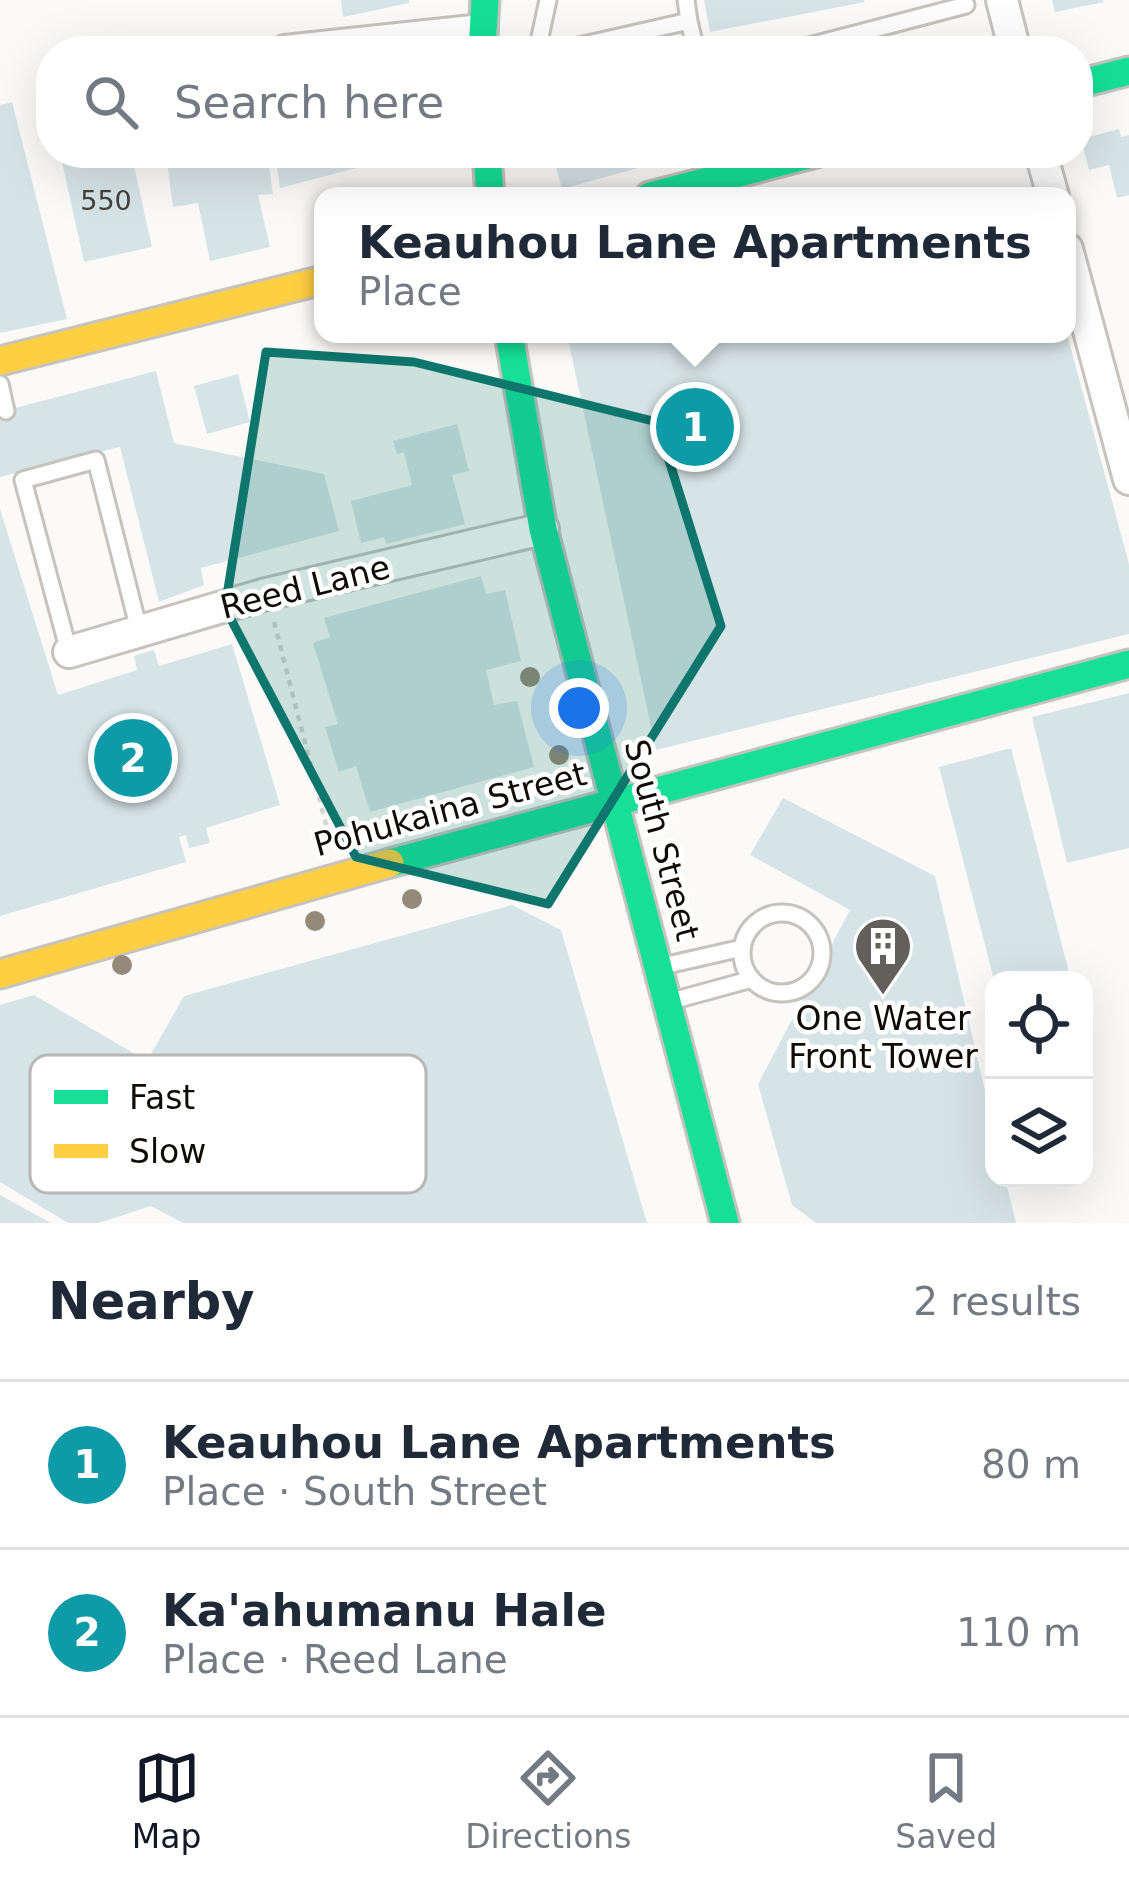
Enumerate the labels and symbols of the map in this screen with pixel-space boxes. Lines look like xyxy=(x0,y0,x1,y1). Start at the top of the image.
house number: 550 xyxy=(80,185,132,216)
pin: 1 xyxy=(656,382,734,472)
street label: Reed Lane xyxy=(216,547,394,627)
your location xyxy=(549,678,609,738)
pin: 2 xyxy=(94,713,172,803)
street label: South Street xyxy=(616,735,708,945)
street label: Pohukaina Street xyxy=(309,754,591,864)
building icon: One Water Front Tower xyxy=(852,915,914,997)
place label: One Water Front Tower xyxy=(788,999,978,1076)
legend xyxy=(30,1055,426,1193)
text: Fast xyxy=(129,1078,195,1117)
text: Slow xyxy=(129,1132,206,1171)

